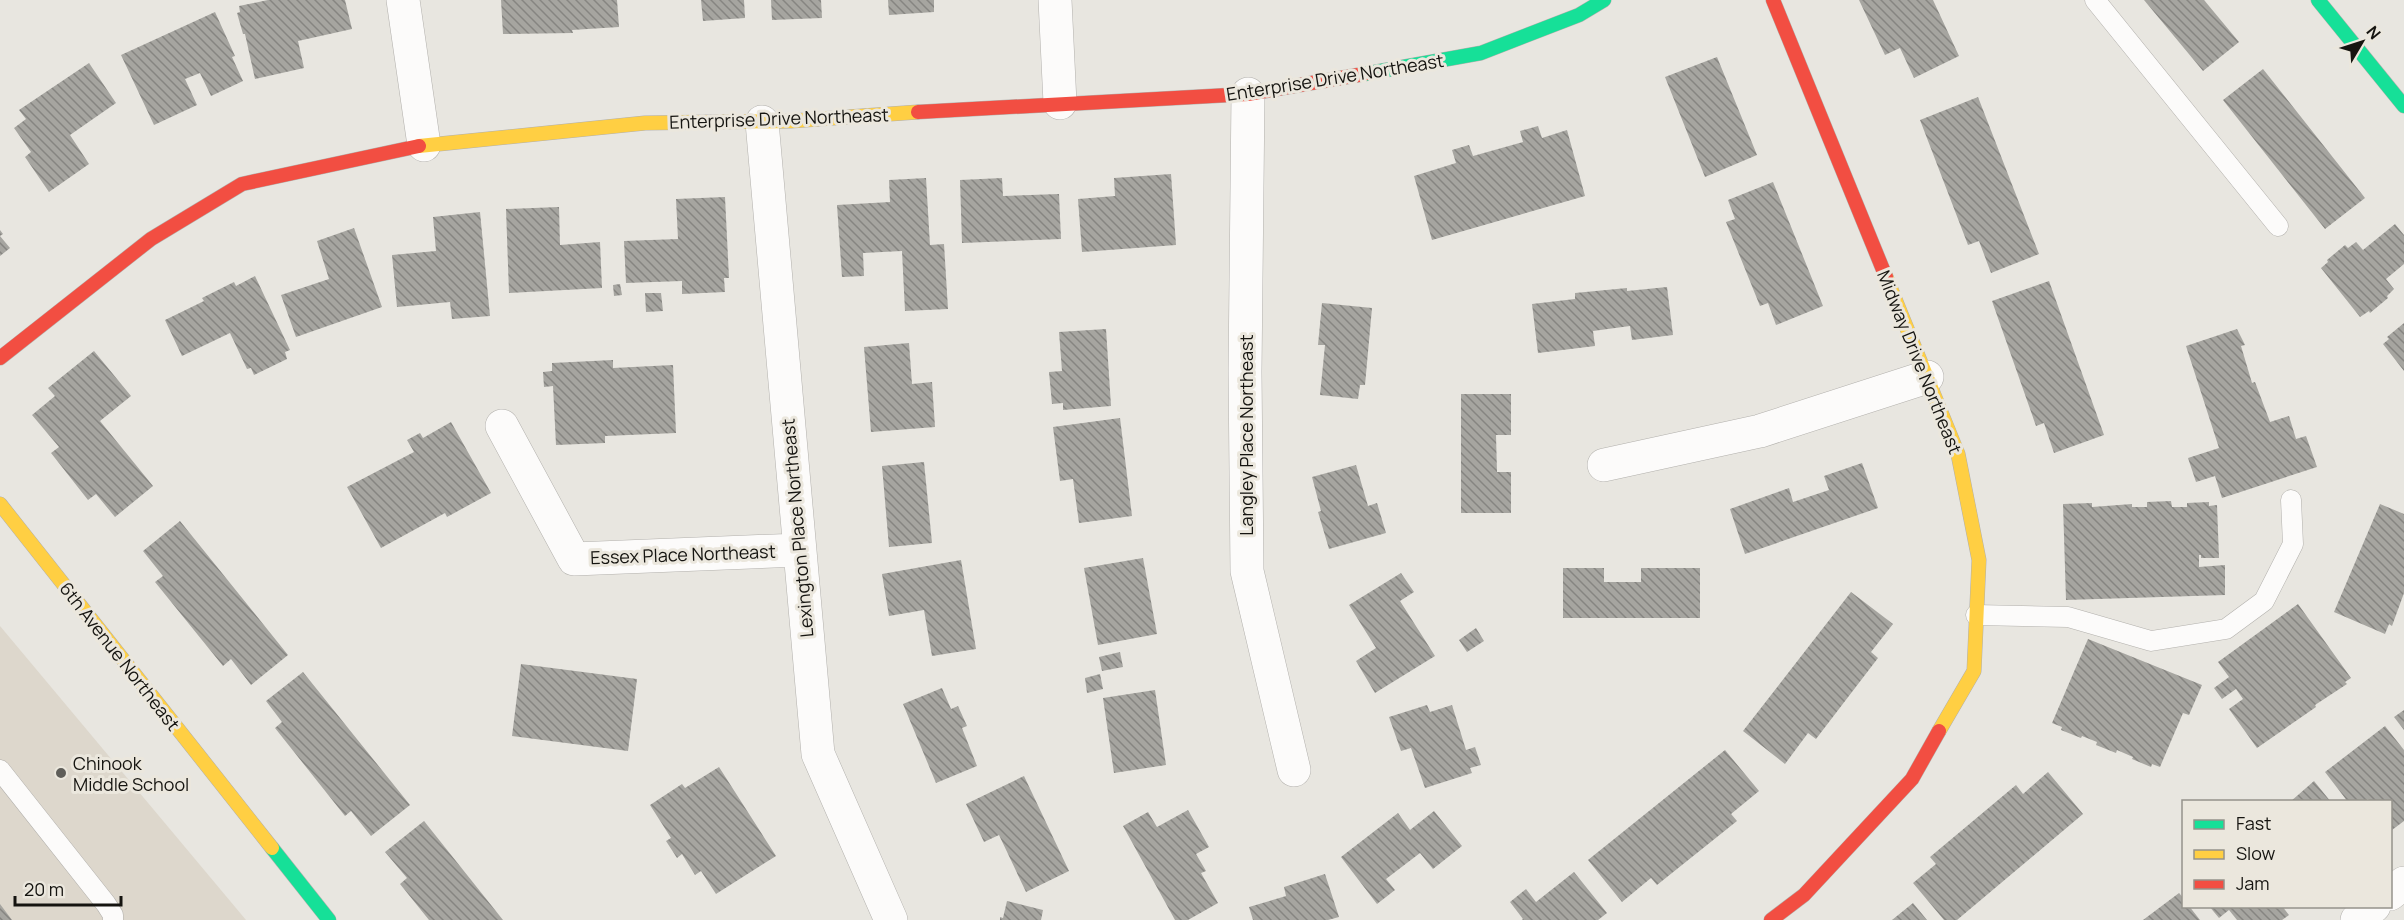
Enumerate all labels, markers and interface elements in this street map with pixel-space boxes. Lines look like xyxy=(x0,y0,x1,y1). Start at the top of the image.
north arrow xyxy=(2332,12,2392,72)
text: N xyxy=(2361,21,2386,44)
street label: Enterprise Drive Northeast xyxy=(1225,48,1445,106)
street label: Enterprise Drive Northeast xyxy=(669,102,889,134)
street label: Midway Drive Northeast xyxy=(1872,267,1968,457)
street label: Langley Place Northeast xyxy=(1234,334,1258,536)
street label: Lexington Place Northeast xyxy=(775,418,819,638)
street label: Essex Place Northeast xyxy=(590,539,776,569)
street label: 6th Avenue Northeast xyxy=(54,577,186,735)
place label: Chinook Middle School xyxy=(73,751,189,796)
marker: Chinook Middle School xyxy=(54,766,68,780)
legend xyxy=(2182,800,2392,908)
text: Fast xyxy=(2236,811,2271,835)
text: Slow xyxy=(2236,841,2276,865)
scale bar xyxy=(15,869,122,907)
text: Jam xyxy=(2236,871,2270,895)
text: 20 m xyxy=(24,877,64,901)

